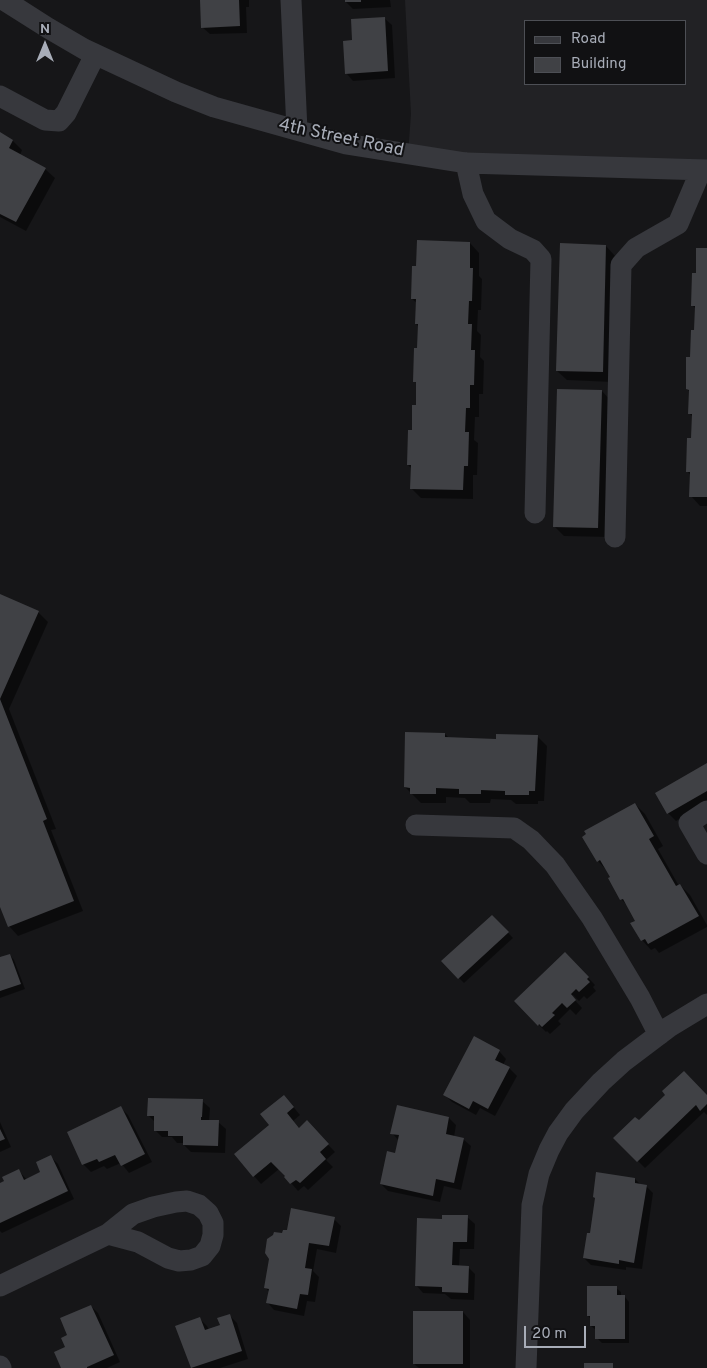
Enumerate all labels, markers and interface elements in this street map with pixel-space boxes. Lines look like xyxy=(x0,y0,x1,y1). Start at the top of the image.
north arrow xyxy=(20,20,70,70)
legend xyxy=(524,20,687,85)
text: N xyxy=(40,21,50,38)
text: Road xyxy=(571,30,606,49)
text: Building xyxy=(571,55,626,74)
street label: 4th Street Road xyxy=(276,115,406,163)
scale bar xyxy=(527,1316,590,1348)
text: 20 m xyxy=(532,1325,567,1344)

